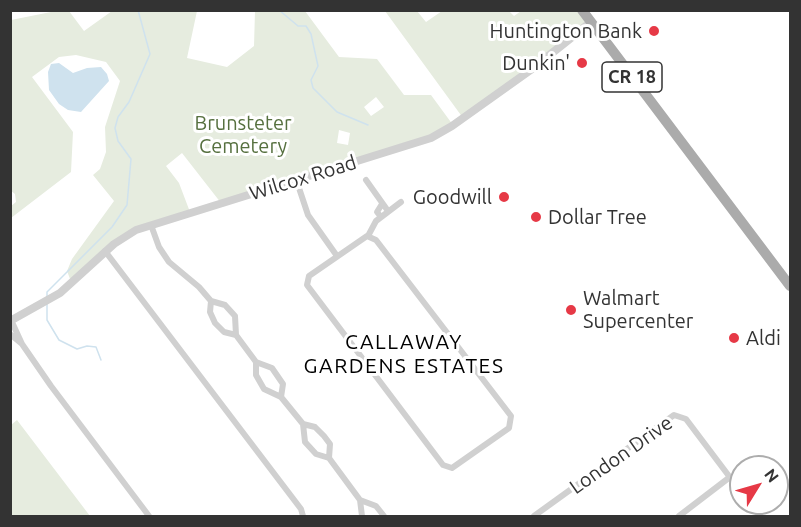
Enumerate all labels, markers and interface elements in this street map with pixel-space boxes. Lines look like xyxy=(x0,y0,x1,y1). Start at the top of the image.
place label: Huntington Bank xyxy=(490,19,642,43)
marker: Huntington Bank xyxy=(647,24,661,38)
place label: Dunkin' xyxy=(502,51,570,75)
marker: Dunkin' xyxy=(575,56,589,70)
road number: CR 18 xyxy=(602,62,662,92)
park label: Brunsteter Cemetery xyxy=(194,111,292,158)
street label: Wilcox Road xyxy=(247,150,359,206)
place label: Goodwill xyxy=(413,185,492,209)
marker: Goodwill xyxy=(497,190,511,204)
place label: Dollar Tree xyxy=(548,205,647,229)
marker: Dollar Tree xyxy=(529,210,543,224)
place label: Walmart Supercenter xyxy=(583,286,693,333)
marker: Walmart Supercenter xyxy=(564,303,578,317)
place label: Aldi xyxy=(746,326,781,350)
district label: CALLAWAY GARDENS ESTATES xyxy=(304,329,504,379)
marker: Aldi xyxy=(727,331,741,345)
street label: London Drive xyxy=(565,411,677,499)
north arrow xyxy=(729,455,789,515)
text: N xyxy=(761,465,783,486)

